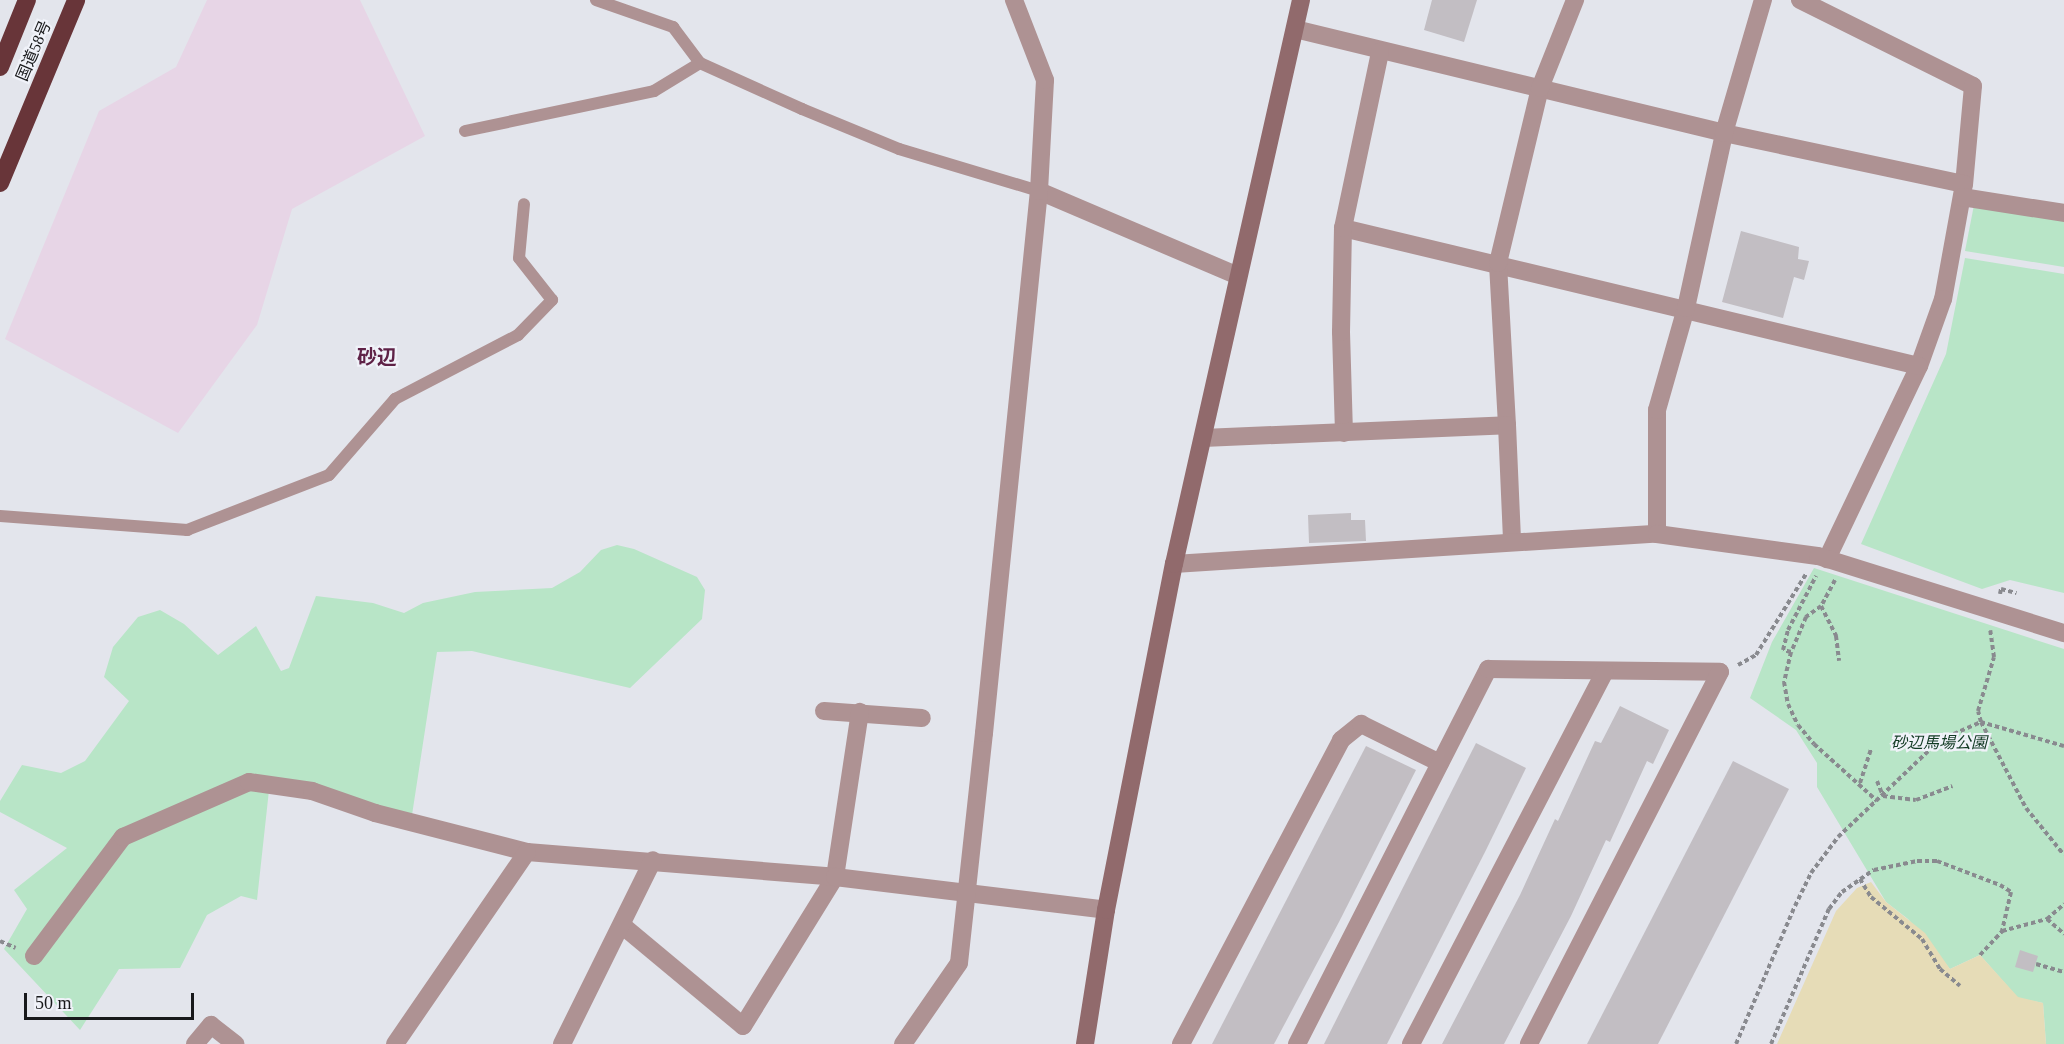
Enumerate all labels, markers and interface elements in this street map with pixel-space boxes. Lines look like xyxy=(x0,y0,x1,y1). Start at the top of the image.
street label: 国道58号 xyxy=(13,18,55,84)
district label: 砂辺 xyxy=(357,345,397,369)
park label: 砂辺馬場公園 xyxy=(1891,733,1987,753)
scale bar xyxy=(27,981,196,1019)
text: 50 m xyxy=(35,993,72,1013)

